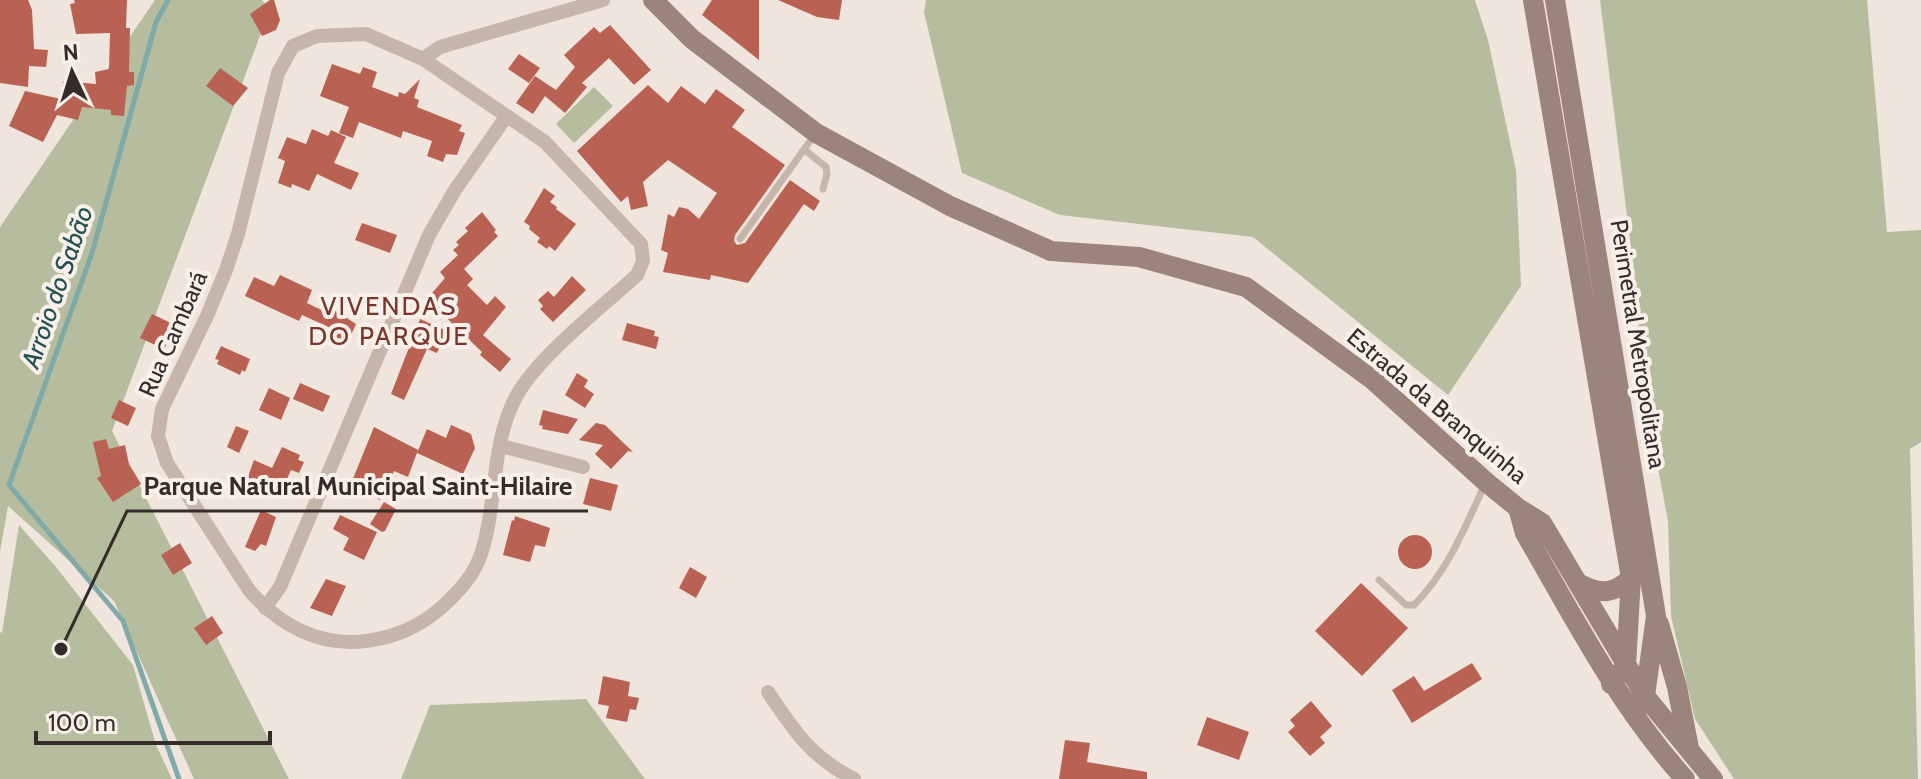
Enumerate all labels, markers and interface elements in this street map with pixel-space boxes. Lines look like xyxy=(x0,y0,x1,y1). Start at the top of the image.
north arrow xyxy=(32,32,112,112)
text: N xyxy=(62,39,79,67)
water label: Arroio do Sabão xyxy=(14,202,100,373)
street label: Perimetral Metropolitana xyxy=(1604,217,1673,471)
street label: Rua Cambará xyxy=(132,266,213,401)
district label: VIVENDAS DO PARQUE xyxy=(308,290,470,352)
street label: Estrada da Branquinha xyxy=(1341,322,1534,490)
callout: Parque Natural Municipal Saint-Hilaire xyxy=(127,461,588,511)
text: Parque Natural Municipal Saint-Hilaire xyxy=(143,470,573,502)
scale bar xyxy=(36,695,270,745)
text: 100 m xyxy=(48,708,116,737)

